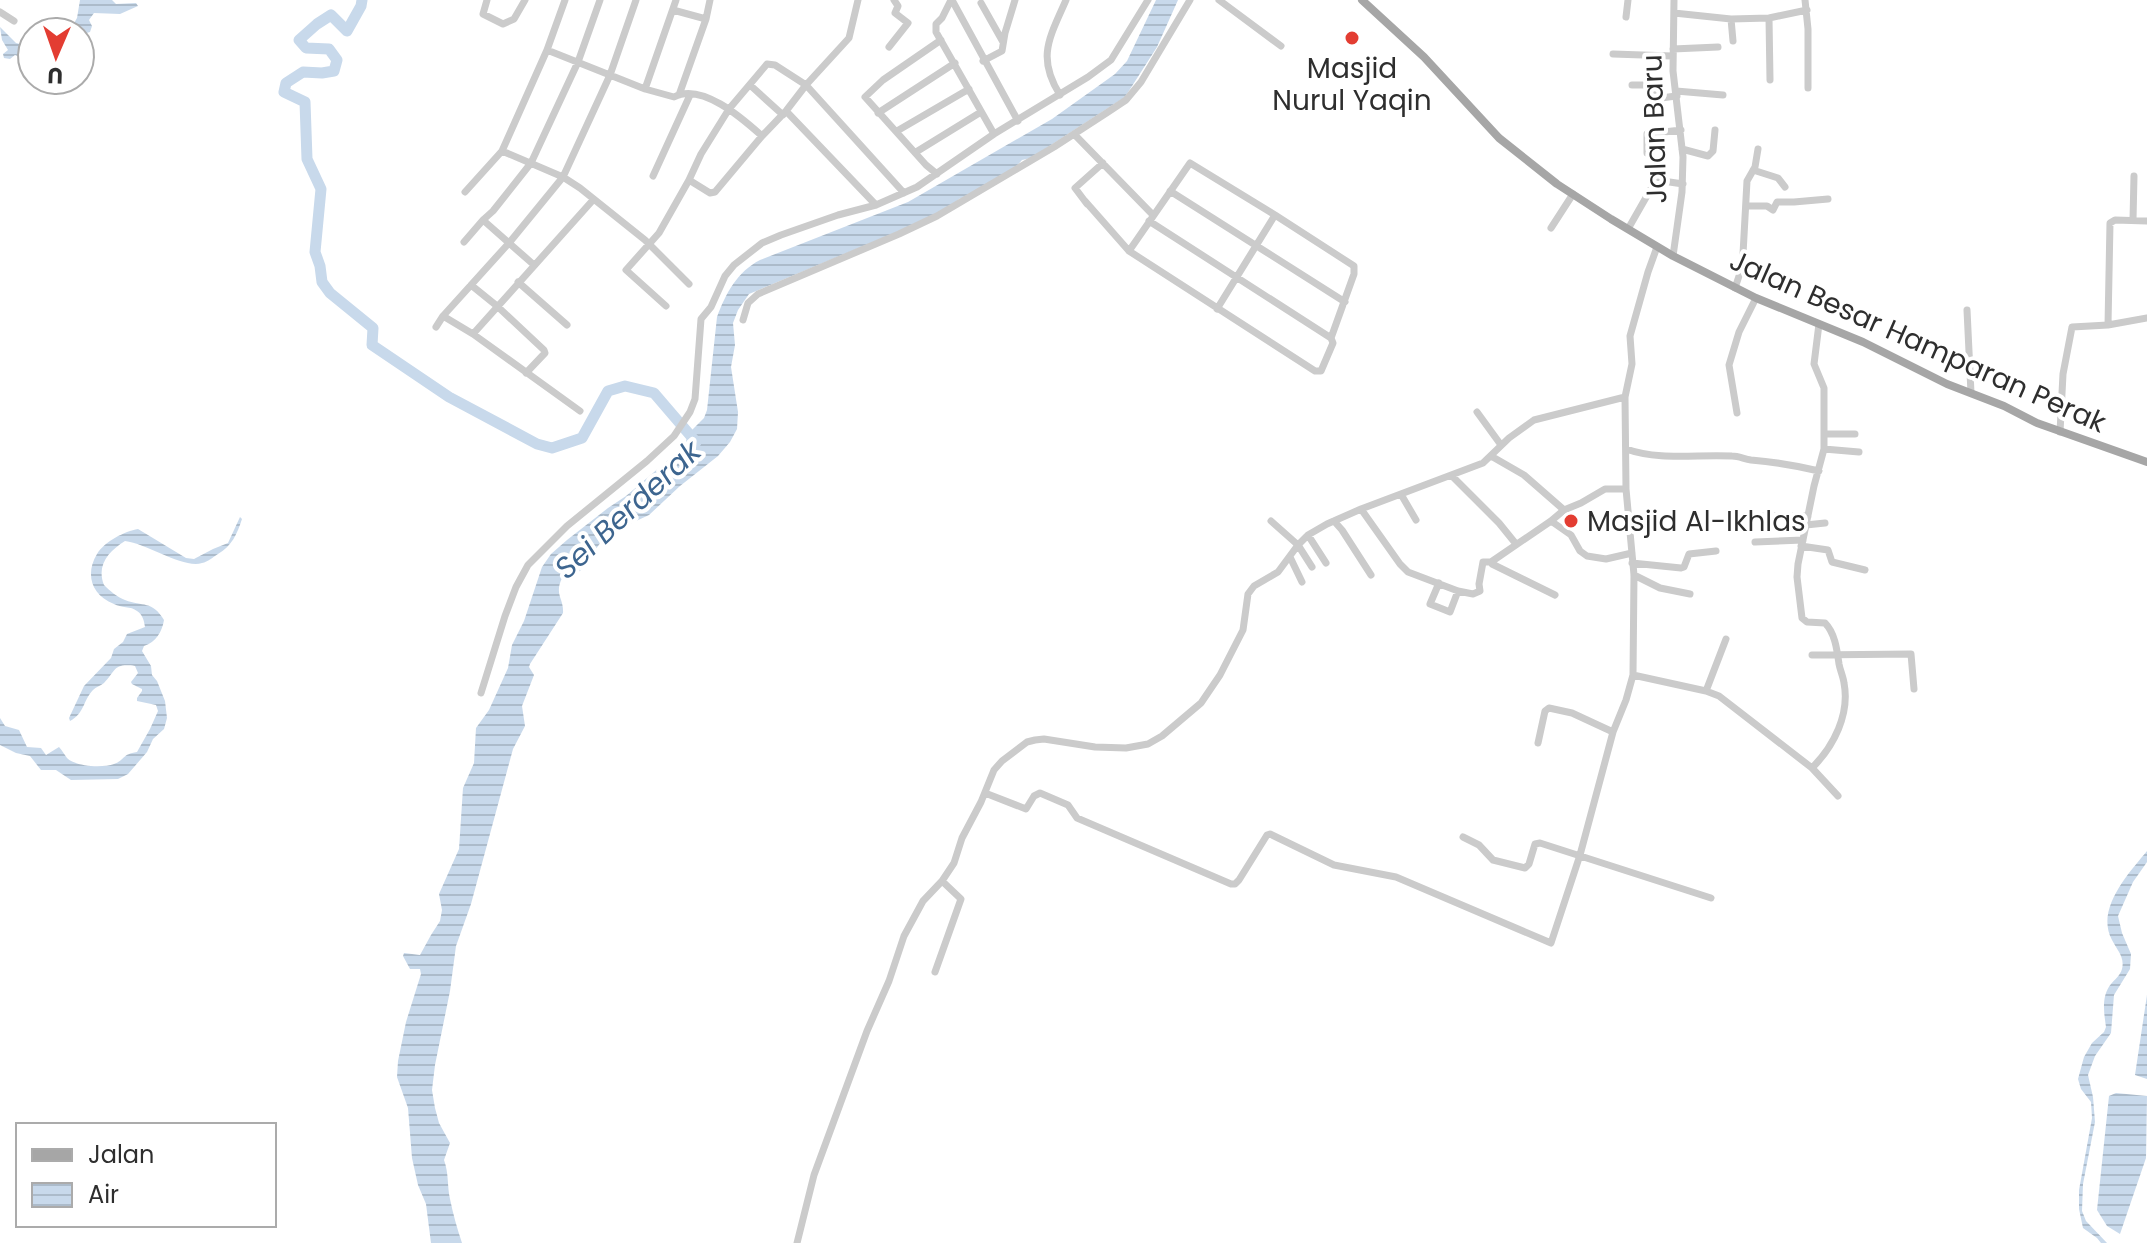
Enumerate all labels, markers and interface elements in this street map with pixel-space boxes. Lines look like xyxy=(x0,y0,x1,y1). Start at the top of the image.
north arrow xyxy=(16,16,96,96)
marker: Masjid Nurul Yaqin xyxy=(1343,29,1361,47)
place label: Masjid Nurul Yaqin xyxy=(1272,49,1432,120)
street label: Jalan Baru xyxy=(1632,54,1677,204)
text: U xyxy=(47,60,64,91)
street label: Jalan Besar Hamparan Perak xyxy=(1723,241,2113,443)
water label: Sei Berderak xyxy=(545,429,712,589)
place label: Masjid Al-Ikhlas xyxy=(1587,502,1806,541)
marker: Masjid Al-Ikhlas xyxy=(1562,512,1580,530)
legend xyxy=(16,1123,276,1227)
text: Jalan xyxy=(88,1138,154,1171)
text: Air xyxy=(88,1178,119,1211)

